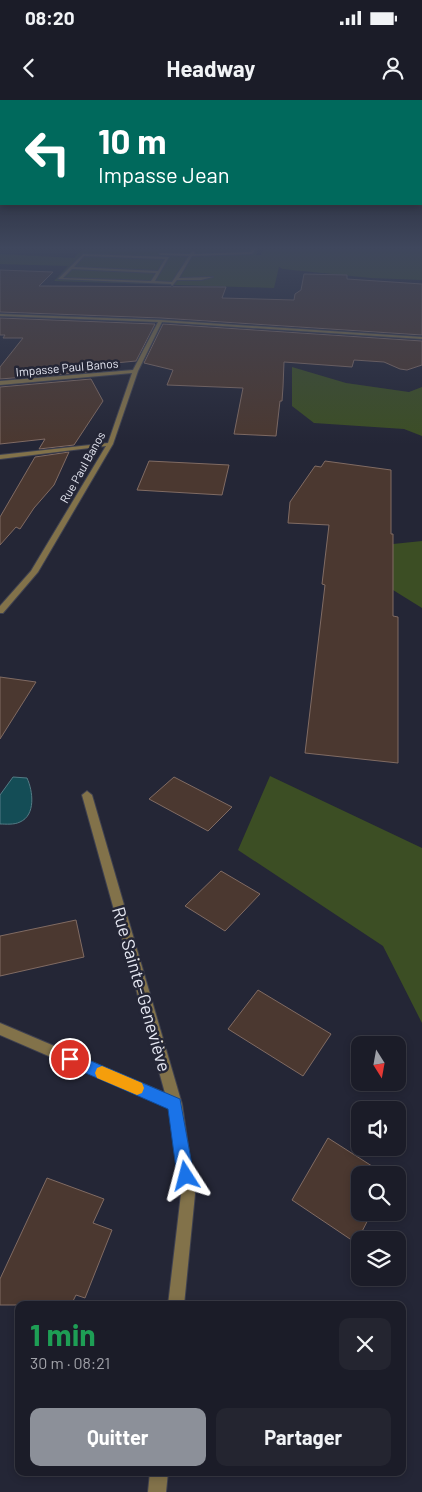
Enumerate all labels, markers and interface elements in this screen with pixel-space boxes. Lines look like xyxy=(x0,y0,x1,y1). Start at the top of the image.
text: 08:20 xyxy=(25,6,75,29)
icon: back xyxy=(15,54,43,82)
icon: person xyxy=(379,54,407,82)
text: Headway xyxy=(167,55,255,81)
text: 10 m xyxy=(98,119,167,161)
icon: left xyxy=(15,120,80,185)
text: Impasse Jean xyxy=(98,161,230,187)
street label: Impasse Paul Banos xyxy=(15,356,119,378)
street label: Rue Paul Banos xyxy=(57,429,108,505)
street label: Rue Sainte-Geneviève xyxy=(108,904,176,1074)
north arrow xyxy=(351,1036,406,1091)
map controls xyxy=(351,1036,406,1286)
pin xyxy=(49,1038,91,1080)
icon: arrive xyxy=(56,1045,84,1073)
button: sound xyxy=(351,1101,406,1156)
position arrow xyxy=(159,1149,211,1201)
button: search xyxy=(351,1166,406,1221)
button: layers xyxy=(351,1231,406,1286)
text: 1 min xyxy=(30,1316,96,1352)
button: close xyxy=(339,1318,391,1370)
text: 30 m · 08:21 xyxy=(30,1353,110,1372)
button: Quitter xyxy=(30,1408,206,1466)
button: Partager xyxy=(216,1408,391,1466)

